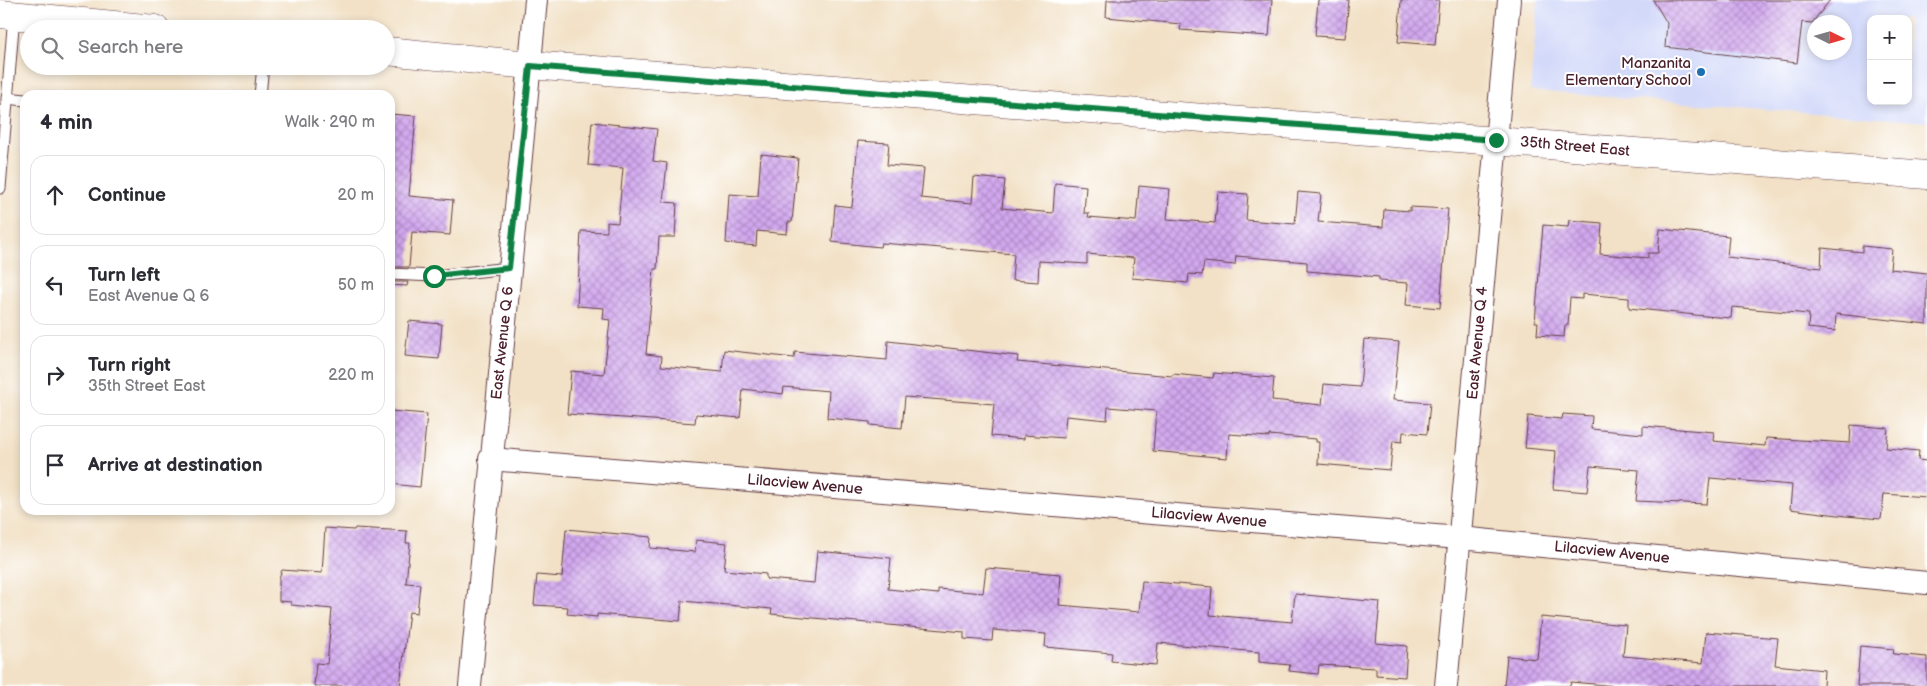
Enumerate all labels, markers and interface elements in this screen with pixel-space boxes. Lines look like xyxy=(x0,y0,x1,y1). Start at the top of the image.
north arrow xyxy=(1807,15,1852,60)
map controls xyxy=(1867,15,1912,105)
button: + xyxy=(1867,15,1912,60)
search box xyxy=(20,20,395,75)
icon: search xyxy=(38,34,66,62)
text: Search here xyxy=(78,36,183,59)
place label: Manzanita Elementary School xyxy=(1565,54,1691,90)
button: − xyxy=(1867,60,1912,105)
marker: Manzanita Elementary School xyxy=(1695,66,1707,78)
text: 4 min xyxy=(40,110,93,135)
text: Walk · 290 m xyxy=(285,113,375,132)
route end xyxy=(1485,129,1508,152)
street label: 35th Street East xyxy=(1519,132,1631,161)
icon: ahead xyxy=(41,181,69,209)
text: Continue xyxy=(88,184,166,207)
text: 20 m xyxy=(338,186,374,205)
text: Turn left xyxy=(88,264,160,287)
route start xyxy=(423,265,446,288)
icon: left xyxy=(41,271,69,299)
text: 50 m xyxy=(338,276,374,295)
street label: East Avenue Q 6 xyxy=(487,286,518,401)
street label: East Avenue Q 4 xyxy=(1463,286,1492,401)
text: East Avenue Q 6 xyxy=(88,287,209,306)
text: Turn right xyxy=(88,354,171,377)
icon: right xyxy=(41,361,69,389)
text: 220 m xyxy=(328,366,374,385)
text: 35th Street East xyxy=(88,377,205,396)
icon: arrive xyxy=(41,451,69,479)
text: Arrive at destination xyxy=(88,454,263,477)
street label: Lilacview Avenue xyxy=(746,470,864,499)
street label: Lilacview Avenue xyxy=(1150,503,1268,532)
street label: Lilacview Avenue xyxy=(1553,537,1671,568)

